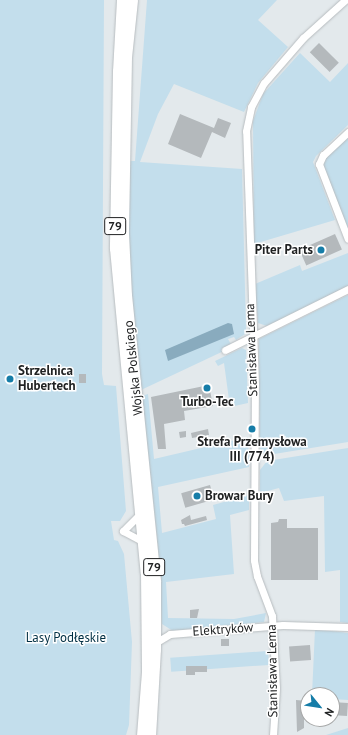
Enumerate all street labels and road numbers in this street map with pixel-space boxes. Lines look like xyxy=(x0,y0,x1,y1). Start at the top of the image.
road number: 79 xyxy=(104,216,126,236)
street label: Stanisława Lema xyxy=(243,303,261,397)
street label: Wojska Polskiego xyxy=(121,320,147,416)
road number: 79 xyxy=(143,557,165,577)
street label: Elektryków xyxy=(192,620,254,640)
street label: Stanisława Lema xyxy=(264,624,282,718)

